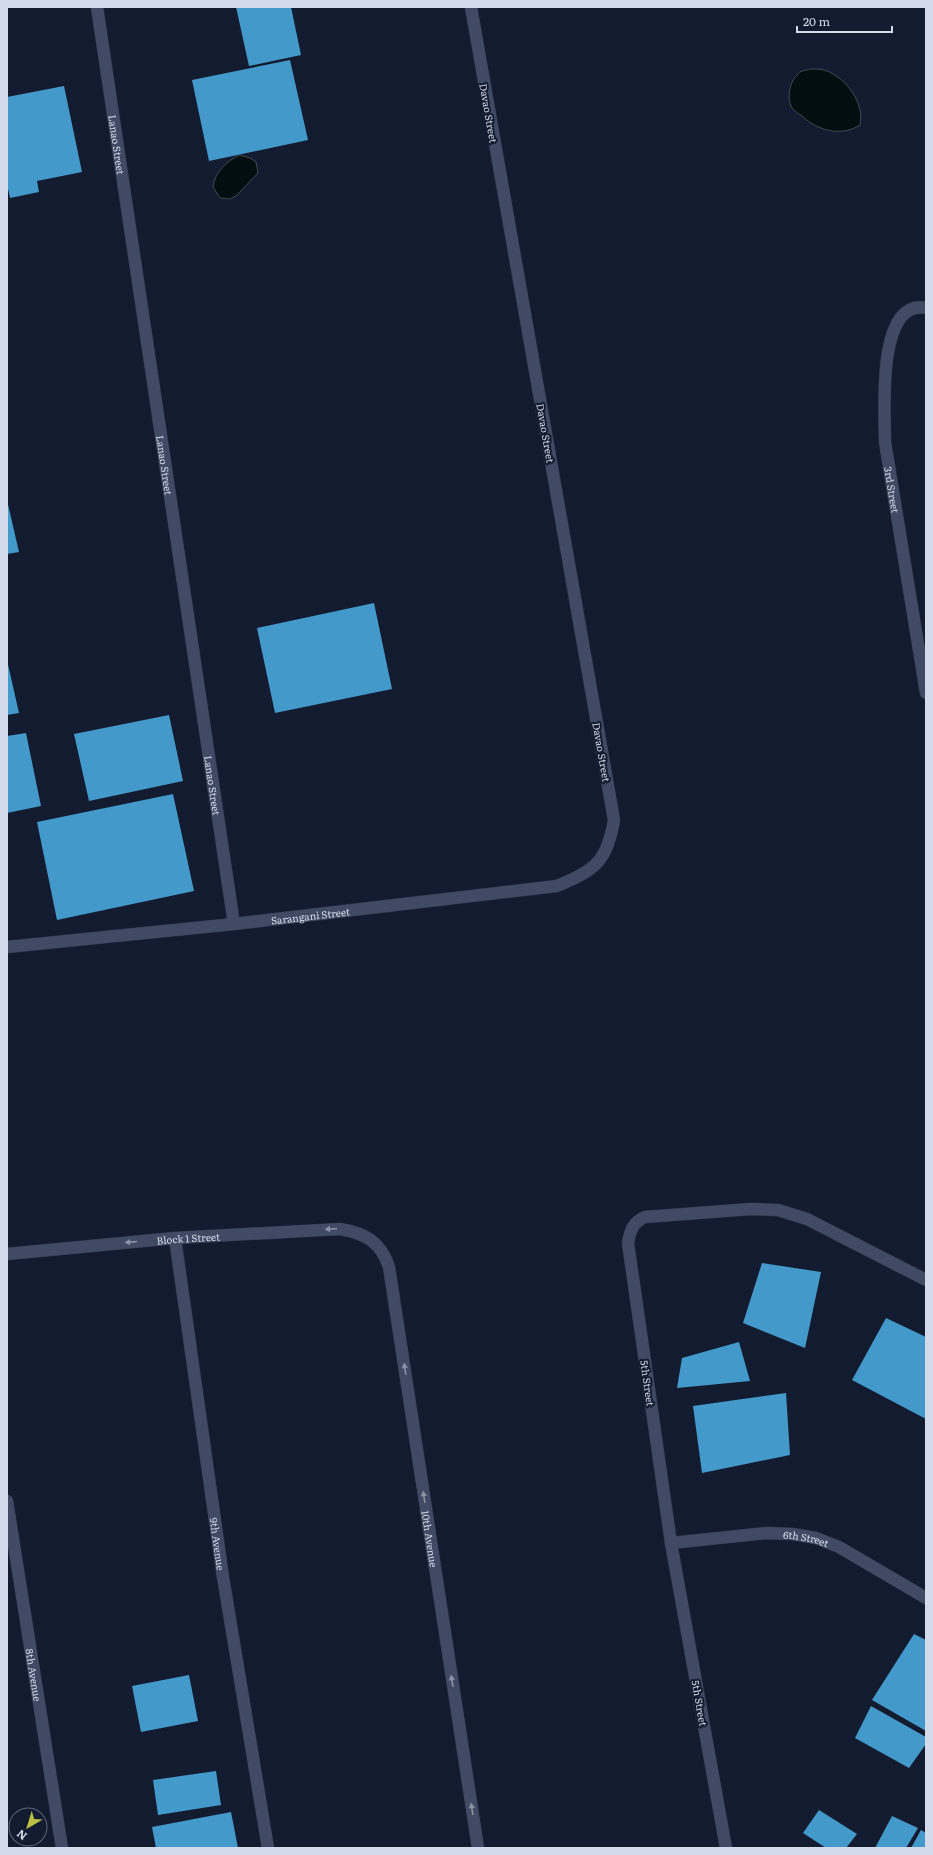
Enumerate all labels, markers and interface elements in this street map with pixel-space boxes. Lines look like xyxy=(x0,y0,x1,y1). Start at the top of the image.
scale bar xyxy=(797,8,892,34)
text: 20 m xyxy=(803,12,830,30)
street label: Davao Street xyxy=(476,82,502,144)
street label: Lanao Street xyxy=(106,114,129,175)
street label: Davao Street xyxy=(533,402,559,464)
street label: Lanao Street xyxy=(154,434,177,496)
street label: 3rd Street xyxy=(882,465,904,514)
street label: Davao Street xyxy=(589,721,615,783)
street label: Lanao Street xyxy=(201,754,225,816)
street label: Sarangani Street xyxy=(270,903,351,927)
one-way arrow xyxy=(325,1226,337,1233)
street label: Block 1 Street xyxy=(156,1228,220,1247)
one-way arrow xyxy=(125,1239,137,1246)
street label: 5th Street xyxy=(637,1359,659,1407)
one-way arrow xyxy=(402,1362,408,1375)
one-way arrow xyxy=(421,1491,427,1503)
street label: 10th Avenue xyxy=(419,1509,442,1568)
street label: 9th Avenue xyxy=(207,1517,229,1571)
street label: 6th Street xyxy=(783,1526,831,1550)
street label: 8th Avenue xyxy=(23,1647,46,1702)
one-way arrow xyxy=(449,1675,455,1687)
street label: 5th Street xyxy=(689,1679,711,1727)
one-way arrow xyxy=(469,1803,475,1816)
north arrow xyxy=(8,1807,48,1847)
text: N xyxy=(13,1827,30,1845)

